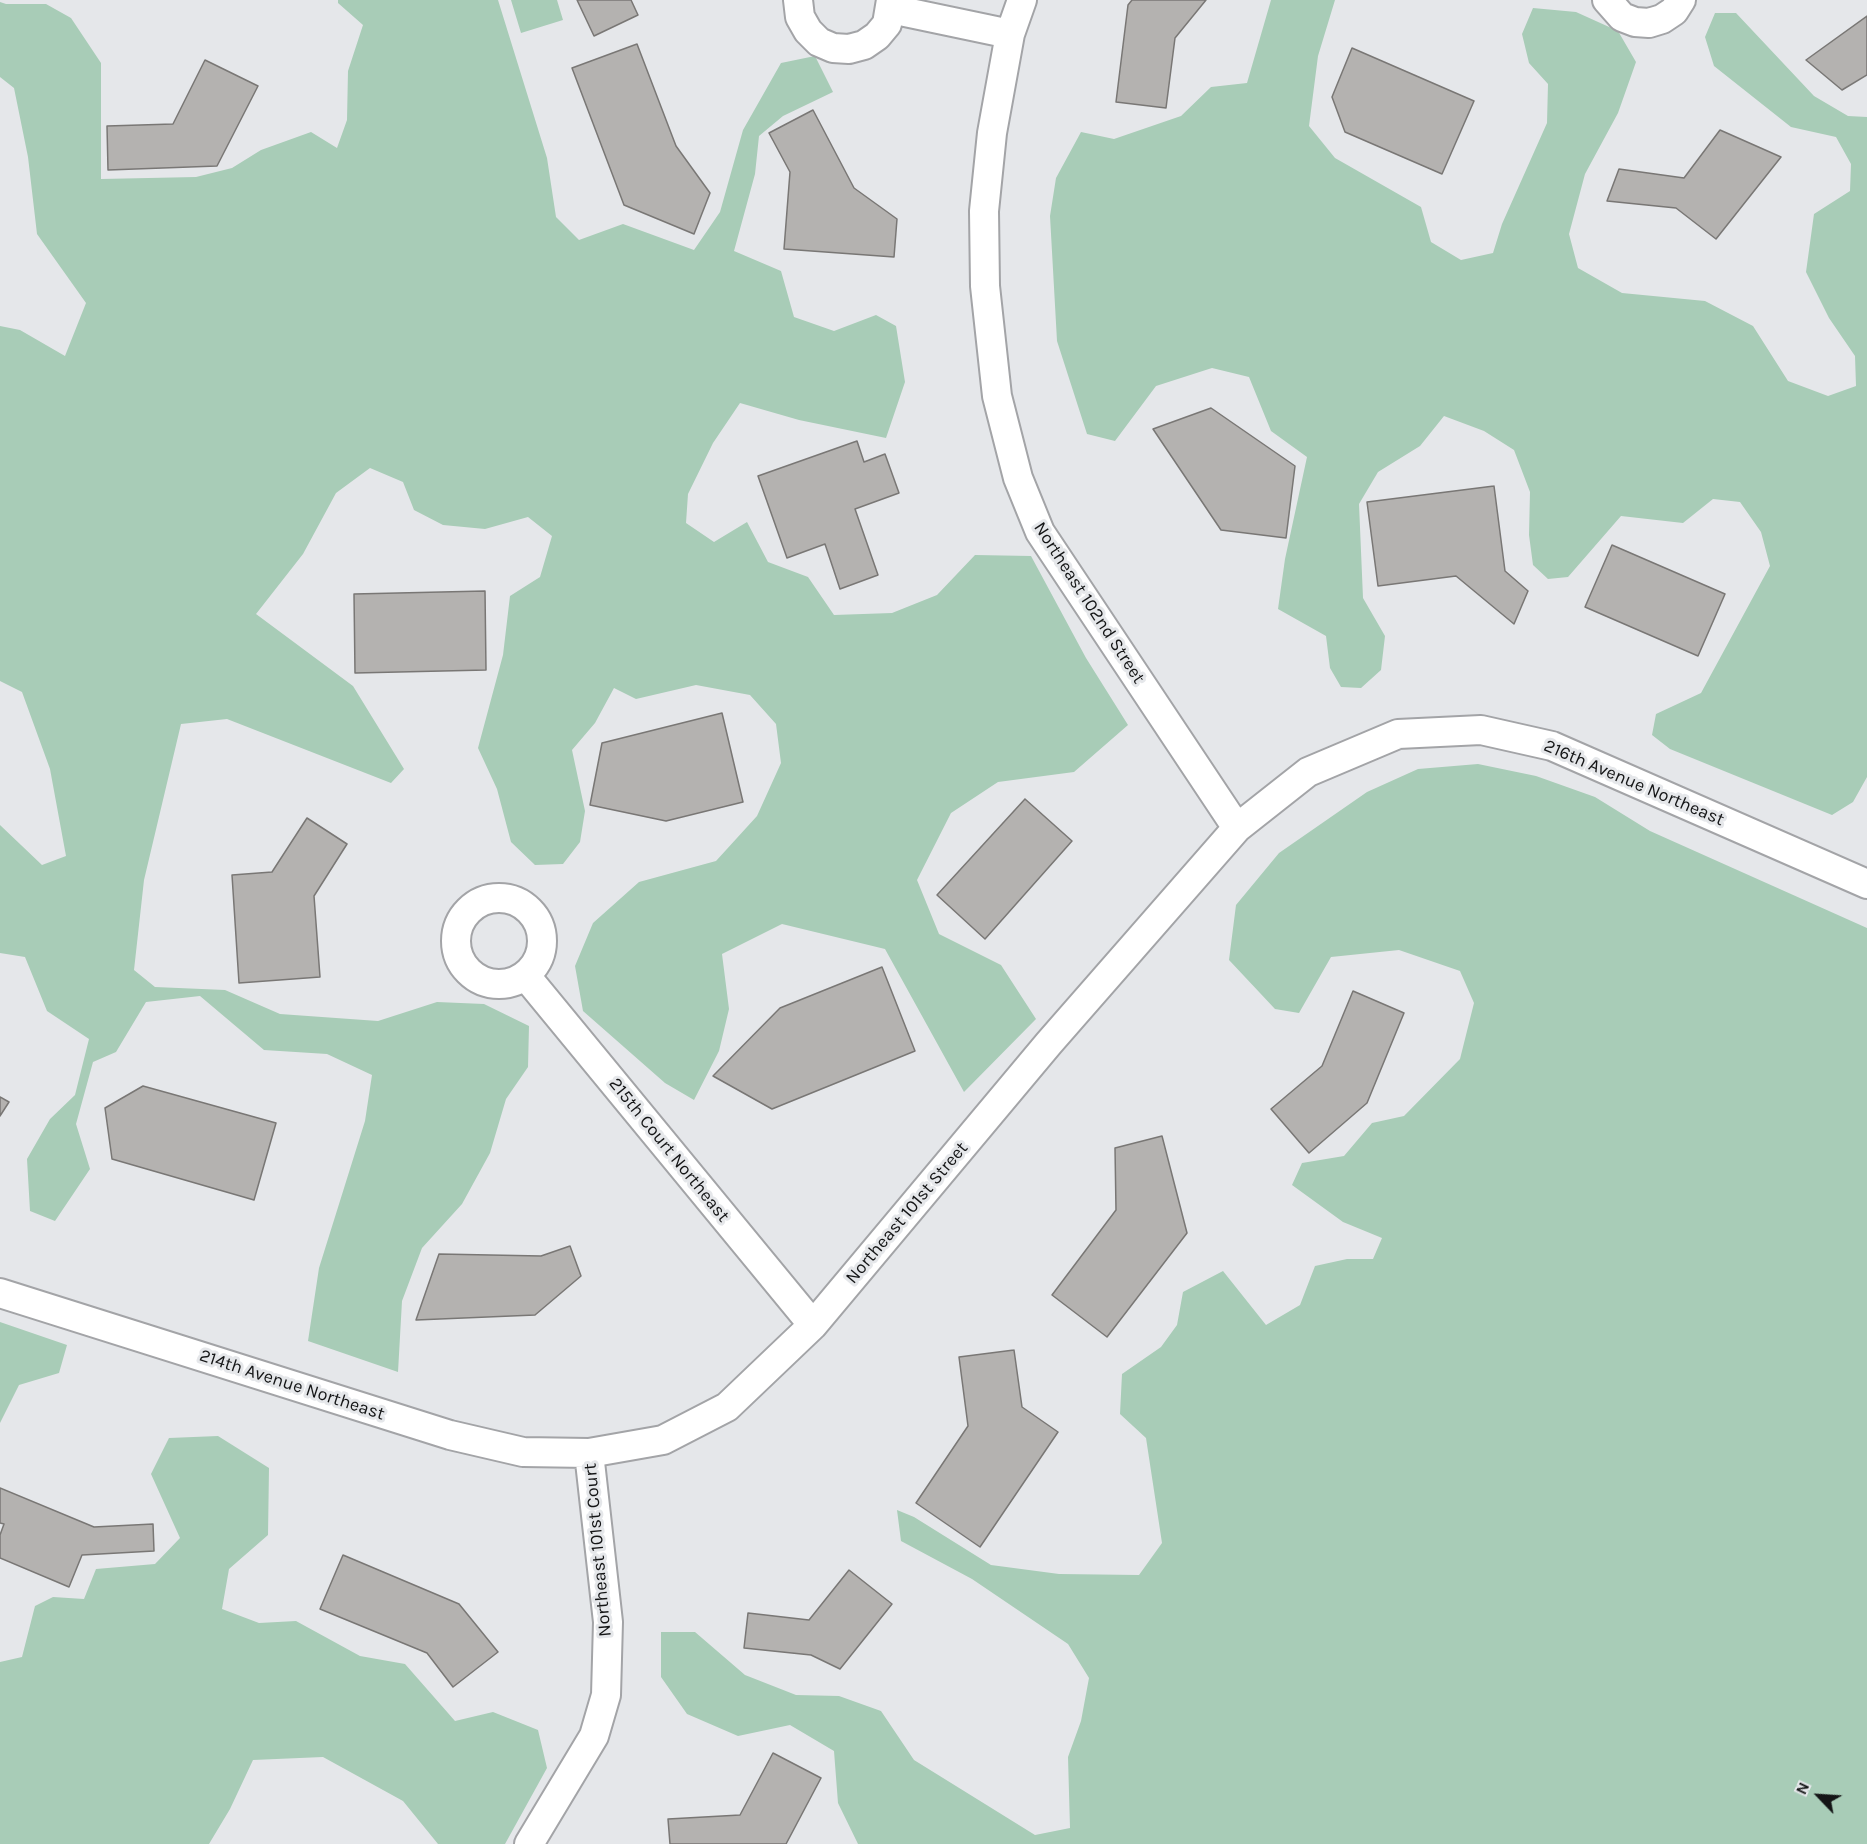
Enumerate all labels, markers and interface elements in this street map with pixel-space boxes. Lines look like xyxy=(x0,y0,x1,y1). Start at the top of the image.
street label: Northeast 102nd Street xyxy=(1029,518,1149,688)
street label: 216th Avenue Northeast xyxy=(1541,735,1727,831)
street label: 215th Court Northeast xyxy=(604,1073,734,1227)
street label: Northeast 101st Street xyxy=(841,1138,973,1288)
street label: 214th Avenue Northeast xyxy=(197,1345,387,1425)
street label: Northeast 101st Court xyxy=(580,1462,616,1638)
north arrow xyxy=(1789,1766,1849,1826)
text: N xyxy=(1791,1779,1813,1797)

